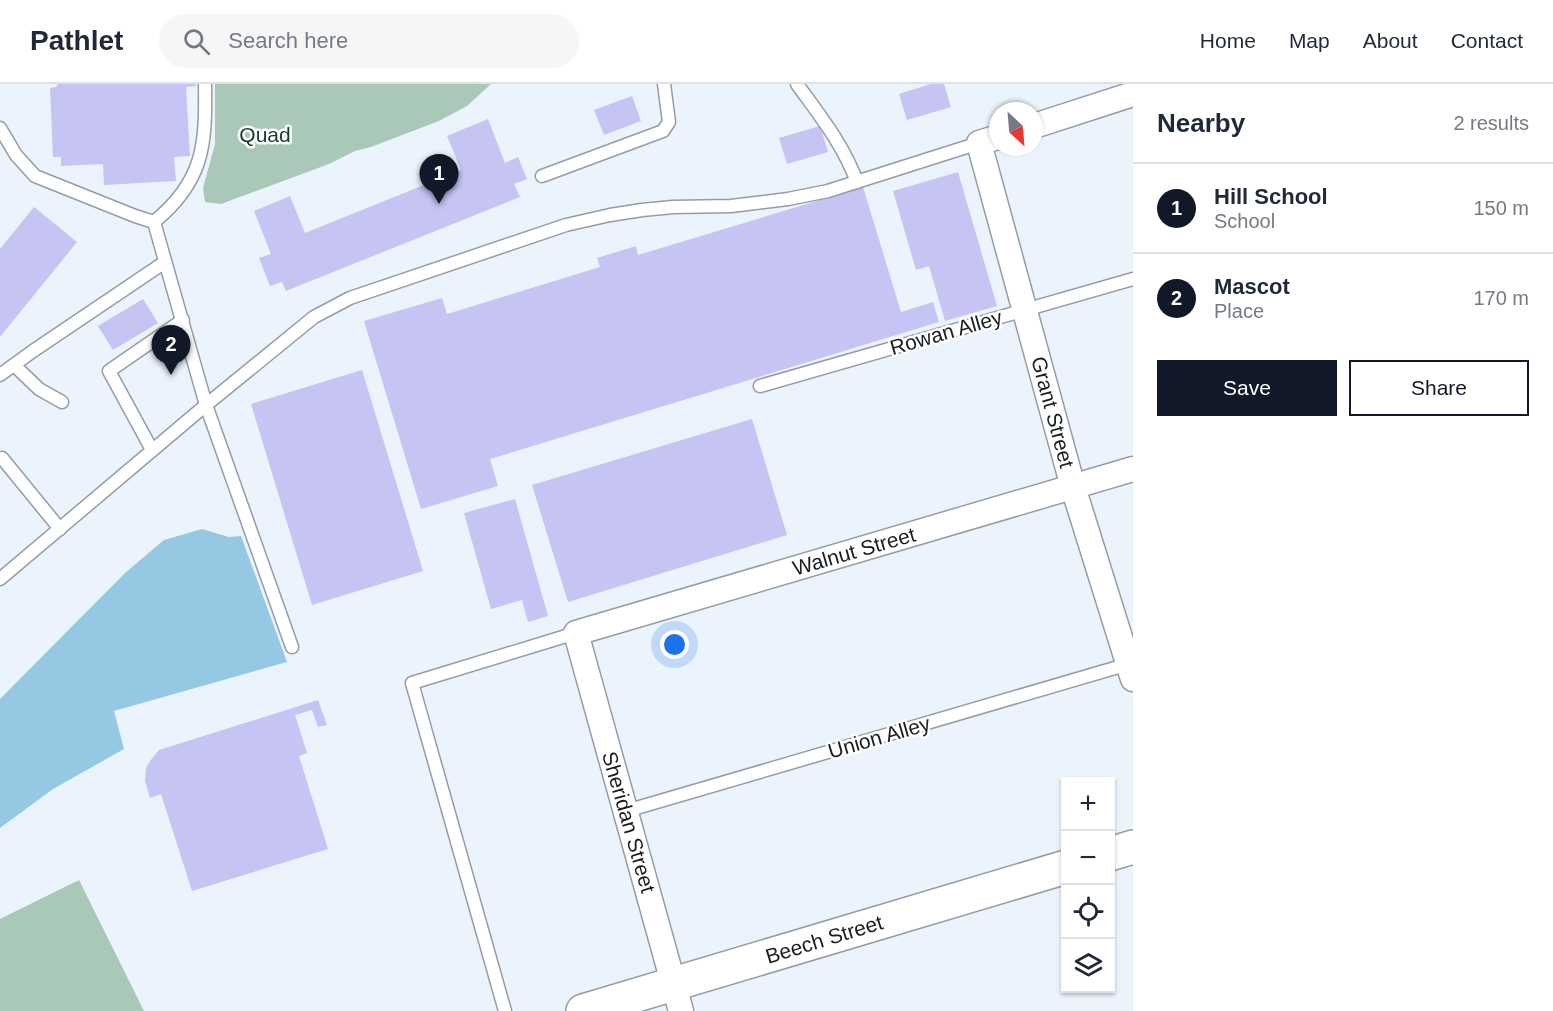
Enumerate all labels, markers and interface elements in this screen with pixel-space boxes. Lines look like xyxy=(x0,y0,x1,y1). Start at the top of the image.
search box xyxy=(159,14,579,68)
text: Pathlet xyxy=(30,25,123,56)
icon: search xyxy=(180,25,213,58)
text: Search here xyxy=(228,28,348,53)
text: Home xyxy=(1200,29,1256,52)
text: Map xyxy=(1289,29,1330,52)
text: About xyxy=(1363,29,1418,52)
text: Contact xyxy=(1451,29,1523,52)
north arrow xyxy=(989,102,1043,156)
text: Nearby xyxy=(1157,108,1245,138)
text: 2 results xyxy=(1453,112,1529,134)
park label: Quad xyxy=(239,123,291,146)
pin: 1 xyxy=(420,154,458,204)
text: Hill School xyxy=(1214,184,1328,209)
text: 1 xyxy=(1171,197,1182,219)
text: 150 m xyxy=(1473,197,1529,219)
text: School xyxy=(1214,210,1275,232)
text: Mascot xyxy=(1214,274,1290,299)
text: 2 xyxy=(1171,287,1182,309)
text: 170 m xyxy=(1473,287,1529,309)
text: Place xyxy=(1214,300,1264,322)
street label: Rowan Alley xyxy=(887,305,1005,359)
pin: 2 xyxy=(152,326,190,375)
street label: Grant Street xyxy=(1027,354,1079,470)
button: Save xyxy=(1157,360,1337,416)
button: Share xyxy=(1349,360,1529,416)
street label: Walnut Street xyxy=(790,522,918,579)
your location xyxy=(660,630,689,659)
street label: Union Alley xyxy=(825,711,933,763)
street label: Sheridan Street xyxy=(598,749,660,895)
map controls xyxy=(1061,777,1115,993)
button: + xyxy=(1061,777,1115,831)
button: − xyxy=(1061,831,1115,885)
button: locate xyxy=(1061,885,1115,939)
street label: Beech Street xyxy=(763,910,886,968)
button: layers xyxy=(1061,939,1115,993)

